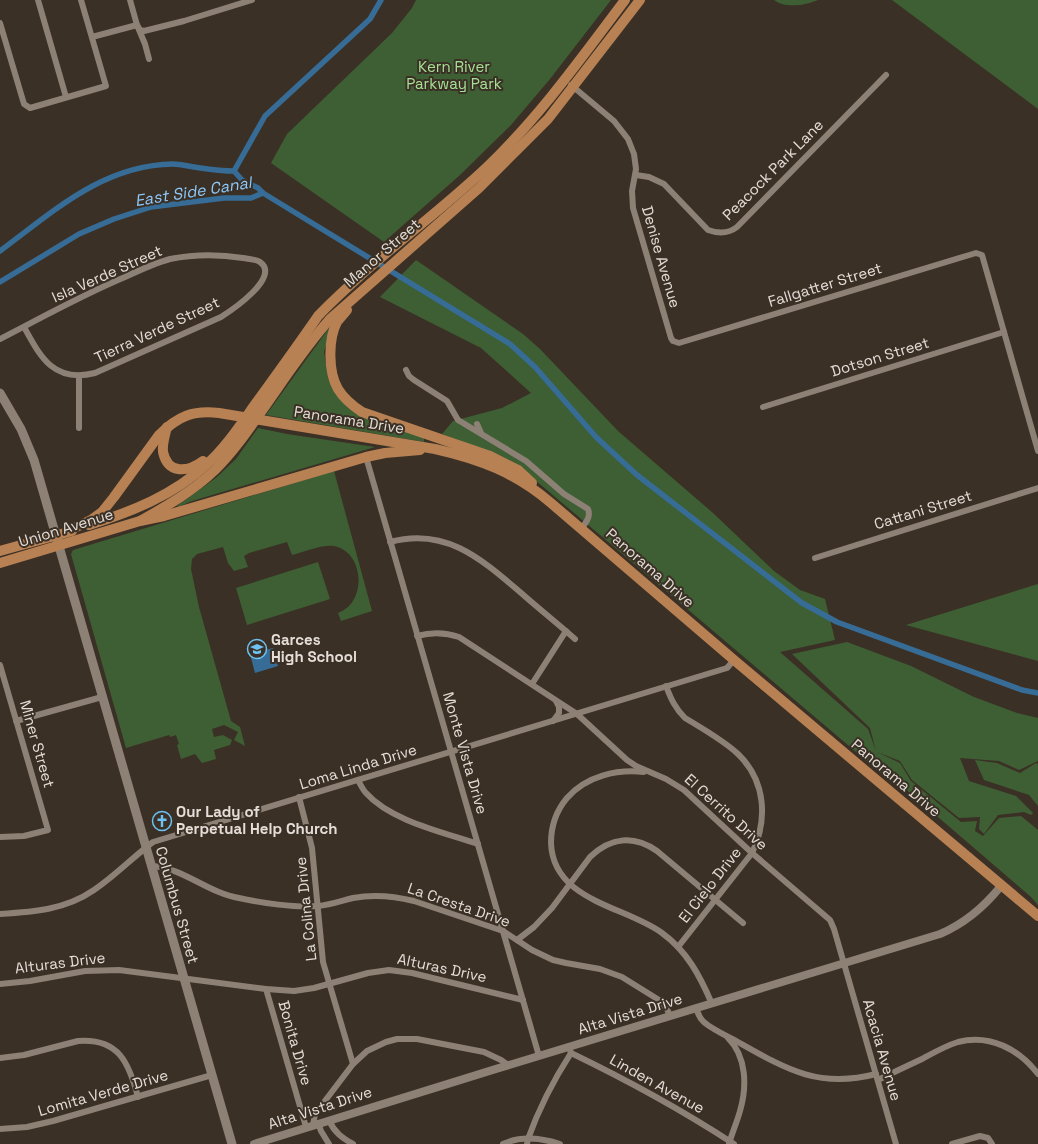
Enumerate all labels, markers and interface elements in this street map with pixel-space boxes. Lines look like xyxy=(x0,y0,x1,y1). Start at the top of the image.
park label: Kern River Parkway Park xyxy=(406,57,502,93)
street label: Peacock Park Lane xyxy=(718,115,827,224)
water label: East Side Canal xyxy=(133,172,255,211)
street label: Denise Avenue xyxy=(638,204,685,310)
street label: Manor Street xyxy=(339,214,424,291)
street label: Isla Verde Street xyxy=(49,241,165,306)
street label: Fallgatter Street xyxy=(766,258,884,311)
street label: Tierra Verde Street xyxy=(91,292,222,367)
street label: Dotson Street xyxy=(828,333,931,381)
street label: Panorama Drive xyxy=(293,401,406,438)
street label: Cattani Street xyxy=(872,486,974,533)
street label: Union Avenue xyxy=(16,504,116,551)
street label: Panorama Drive xyxy=(602,524,699,611)
place label: Garces High School xyxy=(271,630,357,666)
school or university icon: Garces High School xyxy=(246,638,268,660)
street label: Monte Vista Drive xyxy=(439,690,492,816)
street label: Miner Street xyxy=(16,698,59,790)
street label: Panorama Drive xyxy=(848,735,945,821)
street label: Loma Linda Drive xyxy=(297,740,419,793)
street label: El Cerrito Drive xyxy=(681,769,772,854)
place label: Our Lady of Perpetual Help Church xyxy=(176,802,338,838)
church icon: Our Lady of Perpetual Help Church xyxy=(151,810,173,832)
street label: El Cielo Drive xyxy=(674,843,745,926)
street label: Columbus Street xyxy=(152,844,203,966)
street label: La Colina Drive xyxy=(291,856,320,962)
street label: La Cresta Drive xyxy=(405,878,513,931)
street label: Alturas Drive xyxy=(14,948,106,977)
street label: Alturas Drive xyxy=(396,949,489,986)
street label: Alta Vista Drive xyxy=(575,989,684,1038)
street label: Acacia Avenue xyxy=(859,997,906,1103)
street label: Bonita Drive xyxy=(274,998,317,1088)
street label: Linden Avenue xyxy=(607,1050,708,1117)
street label: Lomita Verde Drive xyxy=(36,1065,170,1120)
street label: Alta Vista Drive xyxy=(265,1082,374,1133)

